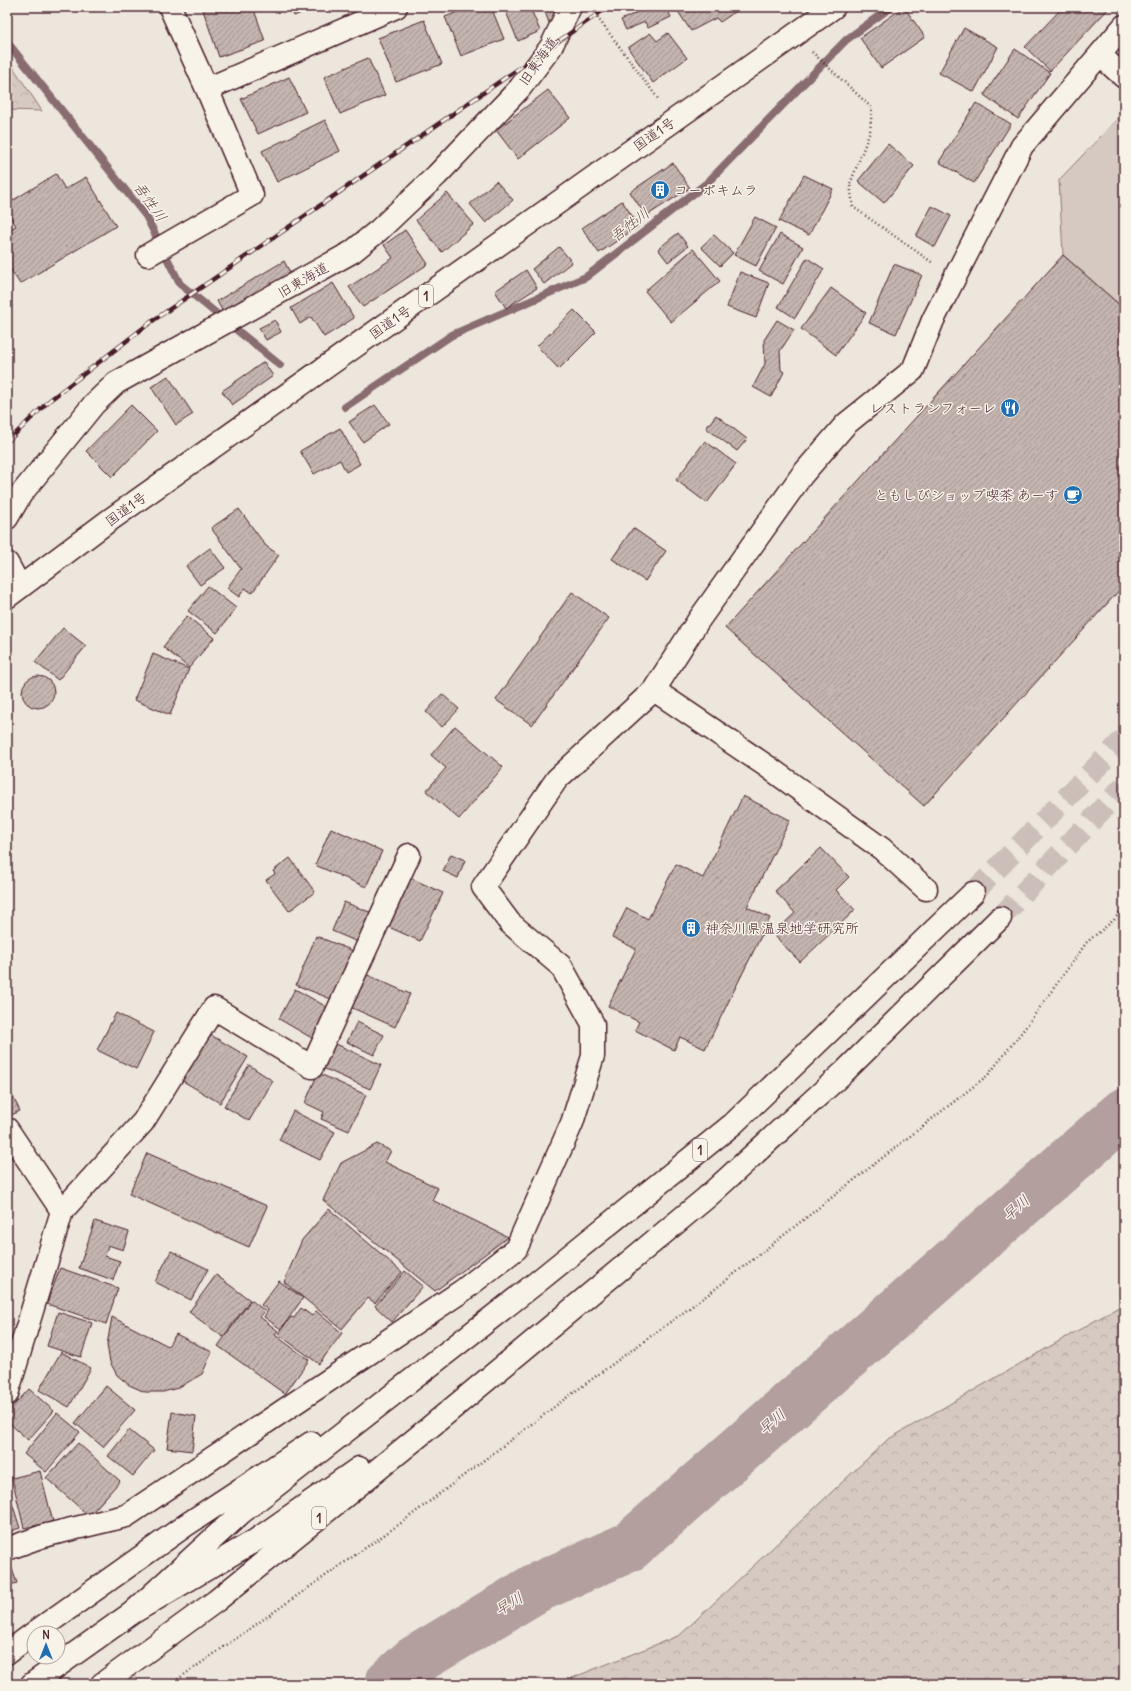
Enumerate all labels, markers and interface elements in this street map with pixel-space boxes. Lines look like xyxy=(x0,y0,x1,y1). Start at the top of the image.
street label: 旧東海道 xyxy=(515,33,561,89)
street label: 国道1号 xyxy=(629,113,679,155)
water label: 吾性川 xyxy=(130,178,171,226)
building icon: コーポキムラ xyxy=(649,179,671,201)
place label: コーポキムラ xyxy=(674,181,758,199)
water label: 吾性川 xyxy=(606,203,653,246)
street label: 旧東海道 xyxy=(274,258,332,302)
road number: 1 xyxy=(419,285,433,307)
street label: 国道1号 xyxy=(365,301,415,343)
restaurant icon: レストランフォーレ xyxy=(999,397,1021,419)
place label: レストランフォーレ xyxy=(869,399,996,417)
cafe icon: ともしびショップ喫茶 あーす xyxy=(1062,484,1084,506)
place label: ともしびショップ喫茶 あーす xyxy=(874,486,1059,504)
street label: 国道1号 xyxy=(101,488,151,530)
building icon: 神奈川県温泉地学研究所 xyxy=(680,917,702,939)
place label: 神奈川県温泉地学研究所 xyxy=(705,919,859,937)
road number: 1 xyxy=(693,1139,707,1161)
water label: 早川 xyxy=(998,1191,1033,1225)
water label: 早川 xyxy=(754,1405,789,1439)
road number: 1 xyxy=(312,1507,326,1529)
water label: 早川 xyxy=(491,1588,526,1619)
north arrow xyxy=(26,1625,66,1665)
text: N xyxy=(42,1628,50,1642)

